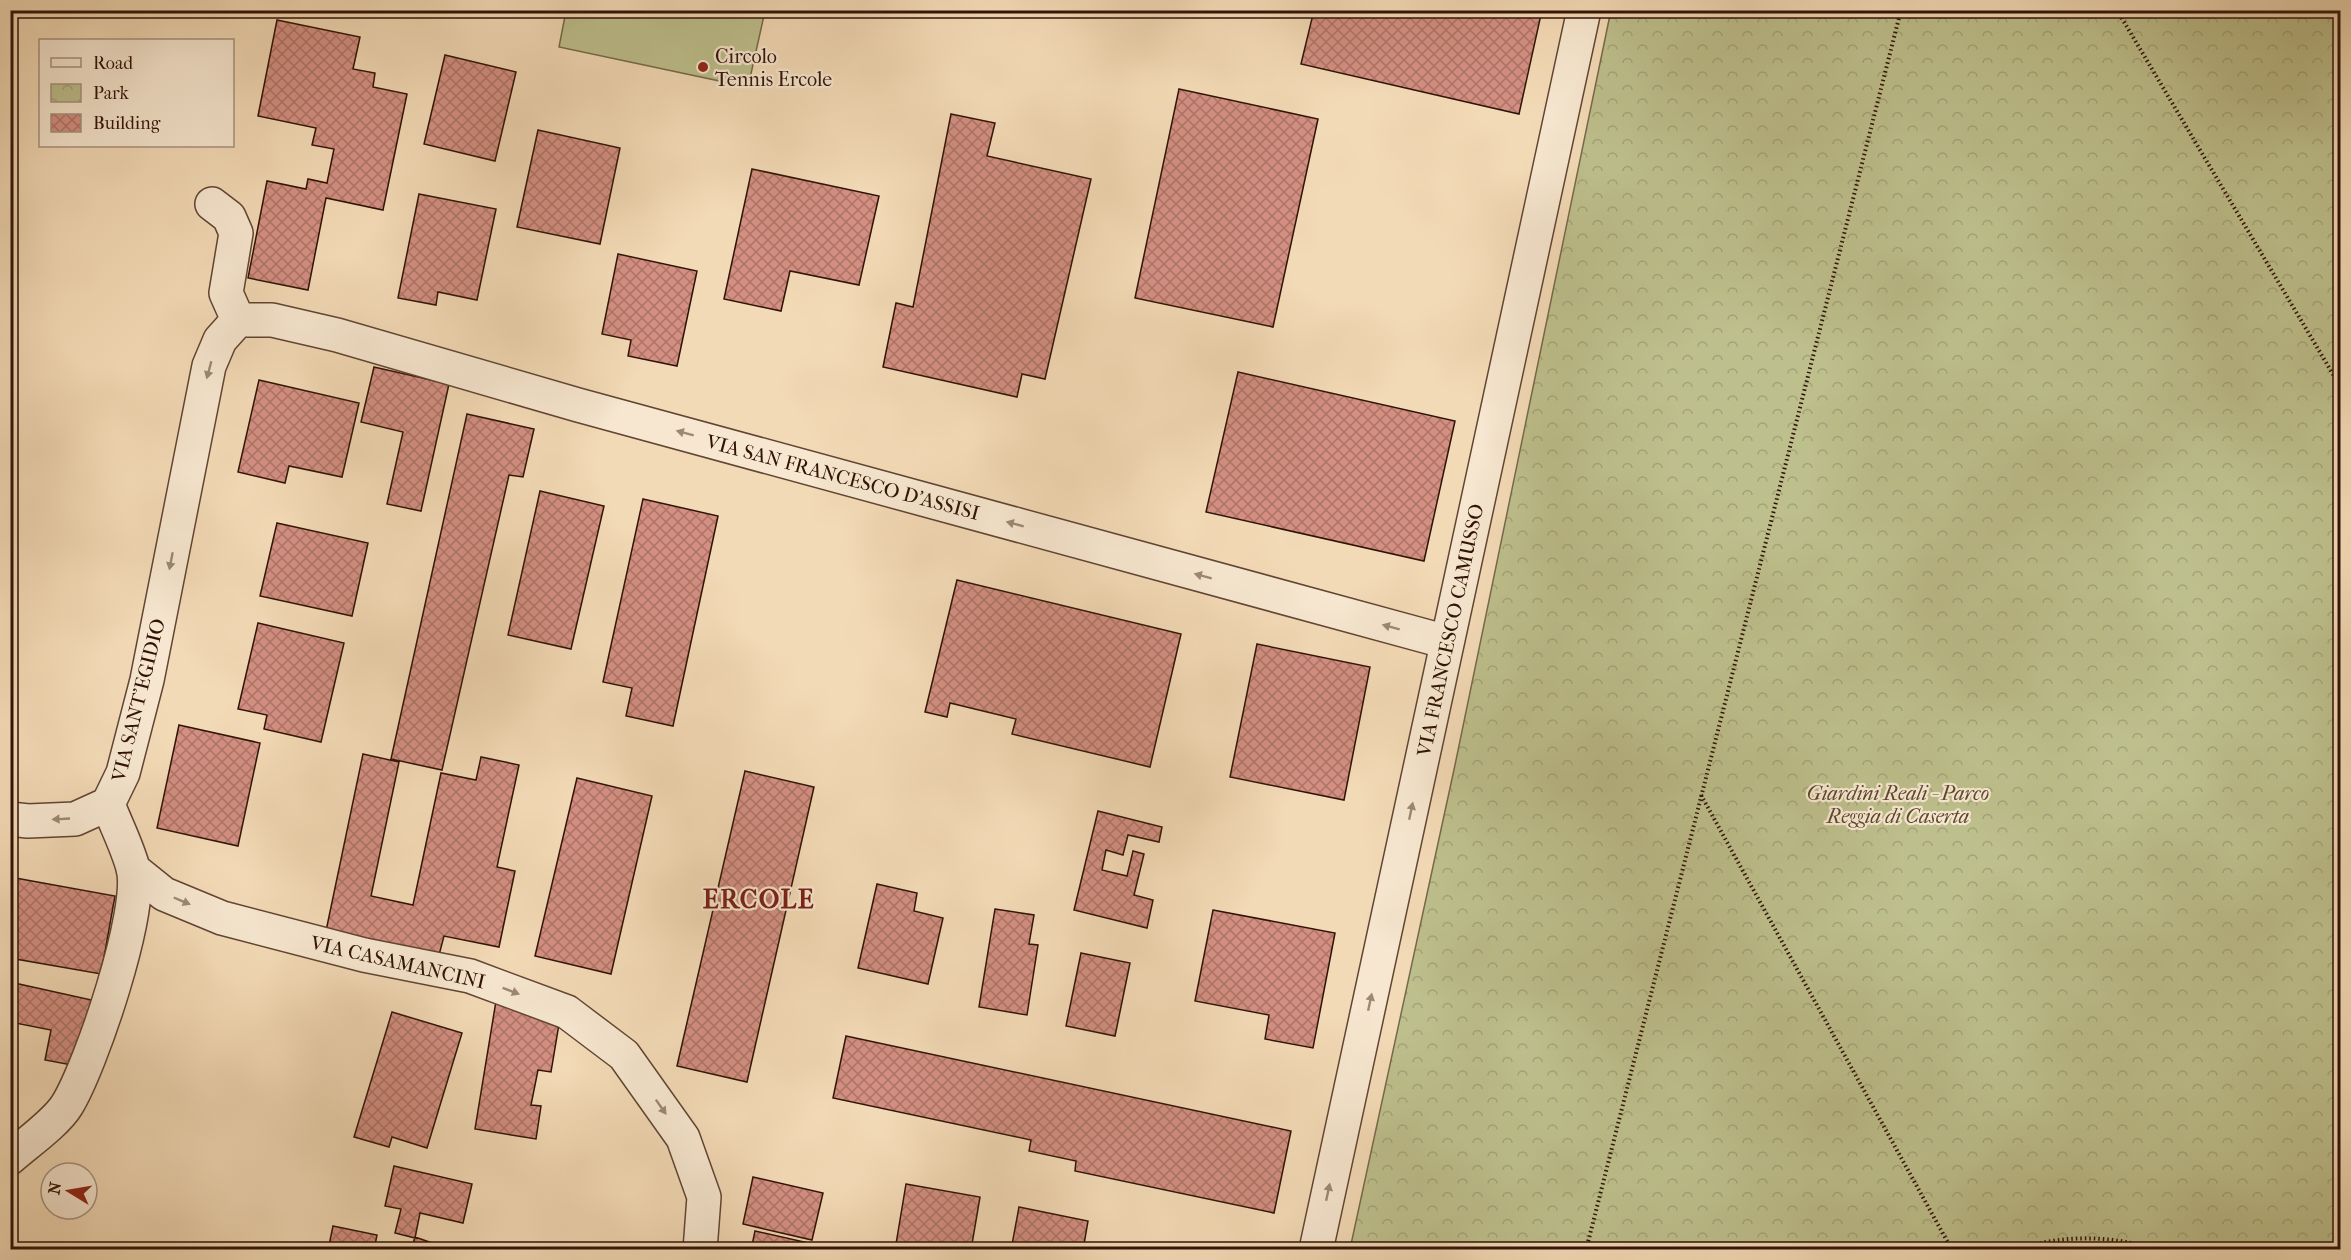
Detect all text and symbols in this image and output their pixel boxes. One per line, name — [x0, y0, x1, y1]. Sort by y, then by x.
legend — [39, 39, 234, 147]
place label: Circolo Tennis Ercole — [715, 45, 832, 91]
text: Road — [93, 53, 133, 74]
marker: Circolo Tennis Ercole — [696, 60, 710, 74]
text: Park — [93, 83, 130, 104]
text: Building — [93, 113, 161, 134]
one-way arrow — [204, 361, 214, 379]
one-way arrow — [676, 428, 694, 438]
street label: VIA SAN FRANCESCO D'ASSISI — [703, 430, 982, 525]
street label: VIA FRANCESCO CAMUSSO — [1412, 502, 1489, 759]
one-way arrow — [1005, 519, 1023, 528]
one-way arrow — [166, 552, 175, 571]
one-way arrow — [1194, 570, 1212, 580]
street label: VIA SANT'EGIDIO — [107, 616, 170, 785]
one-way arrow — [1382, 622, 1400, 631]
park label: Giardini Reali - Parco Reggia di Caserta — [1807, 782, 1989, 828]
one-way arrow — [1407, 801, 1416, 820]
one-way arrow — [51, 815, 70, 824]
district label: ERCOLE — [703, 884, 815, 915]
one-way arrow — [173, 897, 190, 906]
street label: VIA CASAMANCINI — [307, 931, 488, 994]
one-way arrow — [502, 987, 520, 997]
one-way arrow — [1365, 992, 1375, 1011]
one-way arrow — [655, 1099, 666, 1115]
north arrow — [39, 1161, 99, 1221]
text: N — [44, 1180, 65, 1196]
one-way arrow — [1324, 1183, 1334, 1202]

